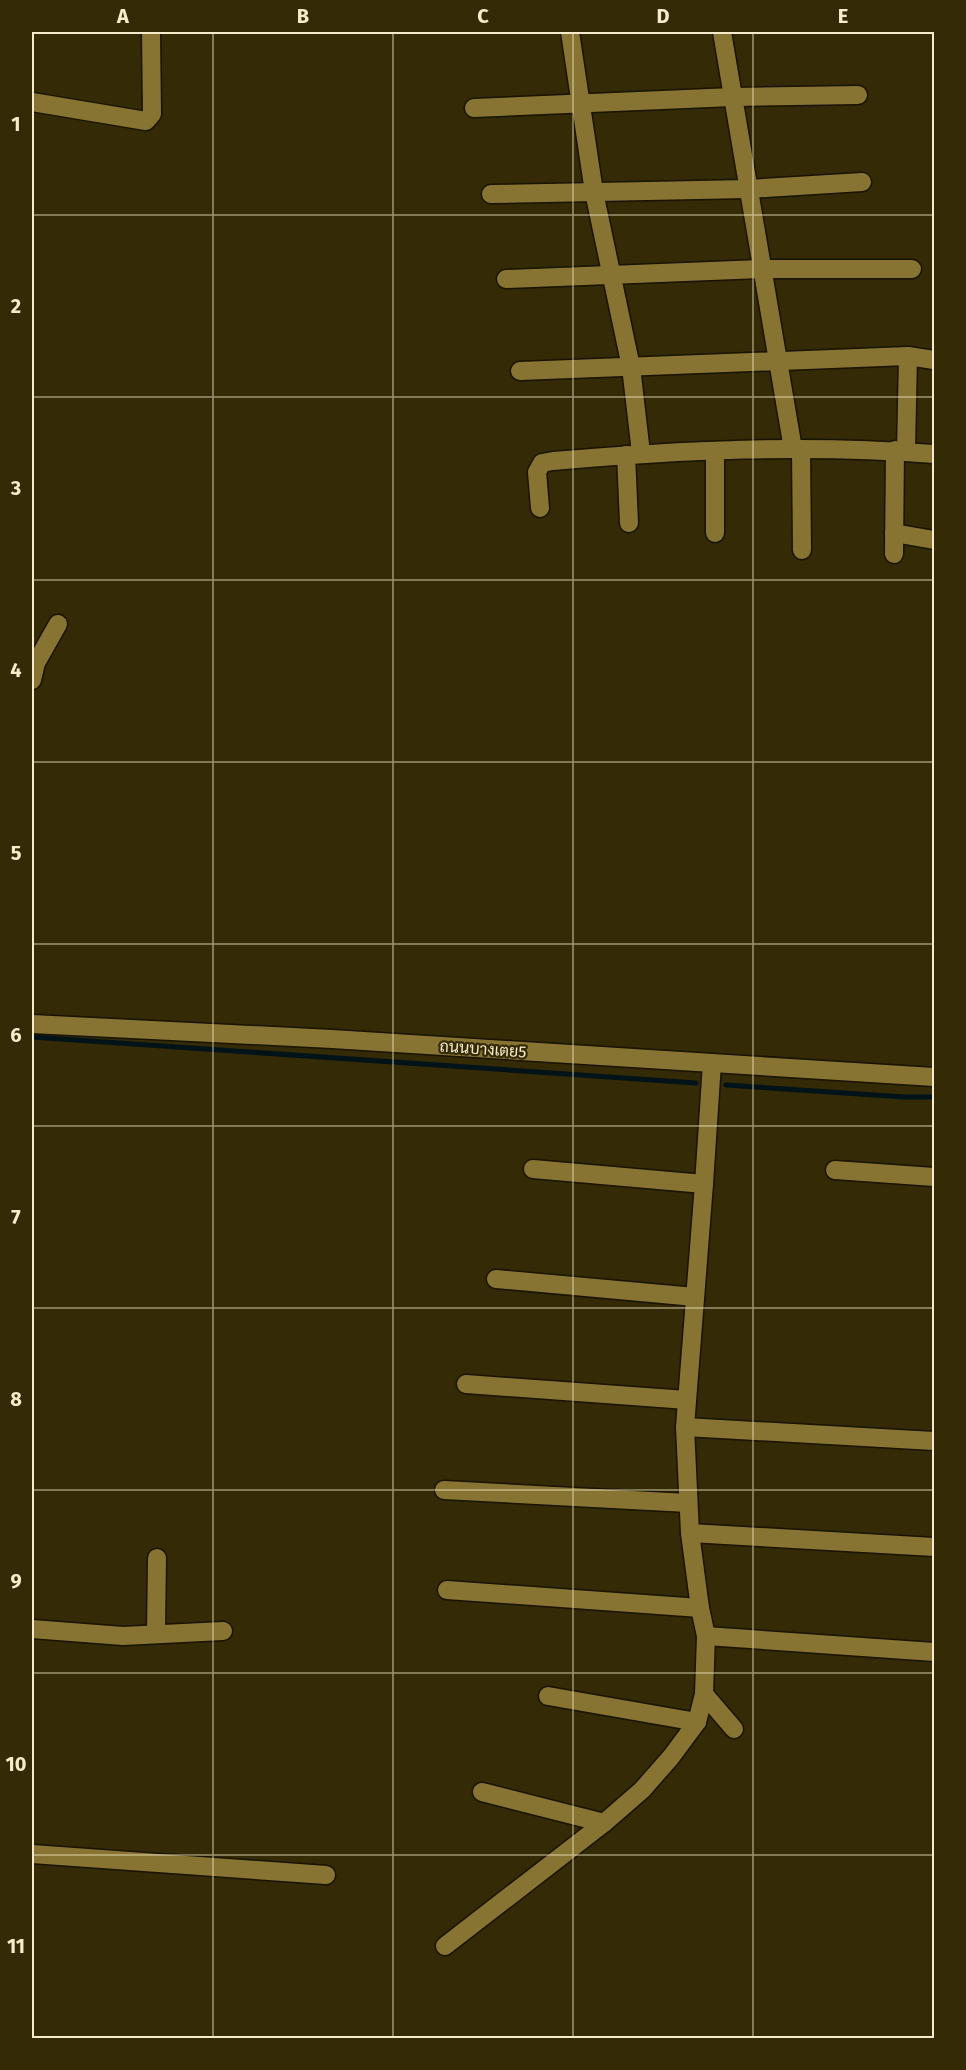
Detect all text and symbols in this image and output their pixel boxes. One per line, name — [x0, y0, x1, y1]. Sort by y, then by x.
text: A — [116, 4, 130, 28]
text: B — [297, 4, 309, 28]
text: C — [477, 4, 489, 28]
text: D — [656, 4, 670, 28]
text: E — [838, 4, 848, 28]
text: 1 — [11, 112, 21, 136]
text: 2 — [11, 294, 21, 318]
text: 3 — [10, 476, 21, 500]
text: 4 — [10, 658, 22, 682]
text: 5 — [11, 841, 22, 865]
text: 6 — [10, 1023, 22, 1047]
street label: ถนนบางเตย5 — [439, 1036, 527, 1062]
text: 7 — [11, 1205, 21, 1229]
text: 8 — [10, 1387, 22, 1411]
text: 9 — [10, 1569, 22, 1593]
text: 10 — [6, 1752, 26, 1776]
text: 11 — [7, 1934, 25, 1958]

